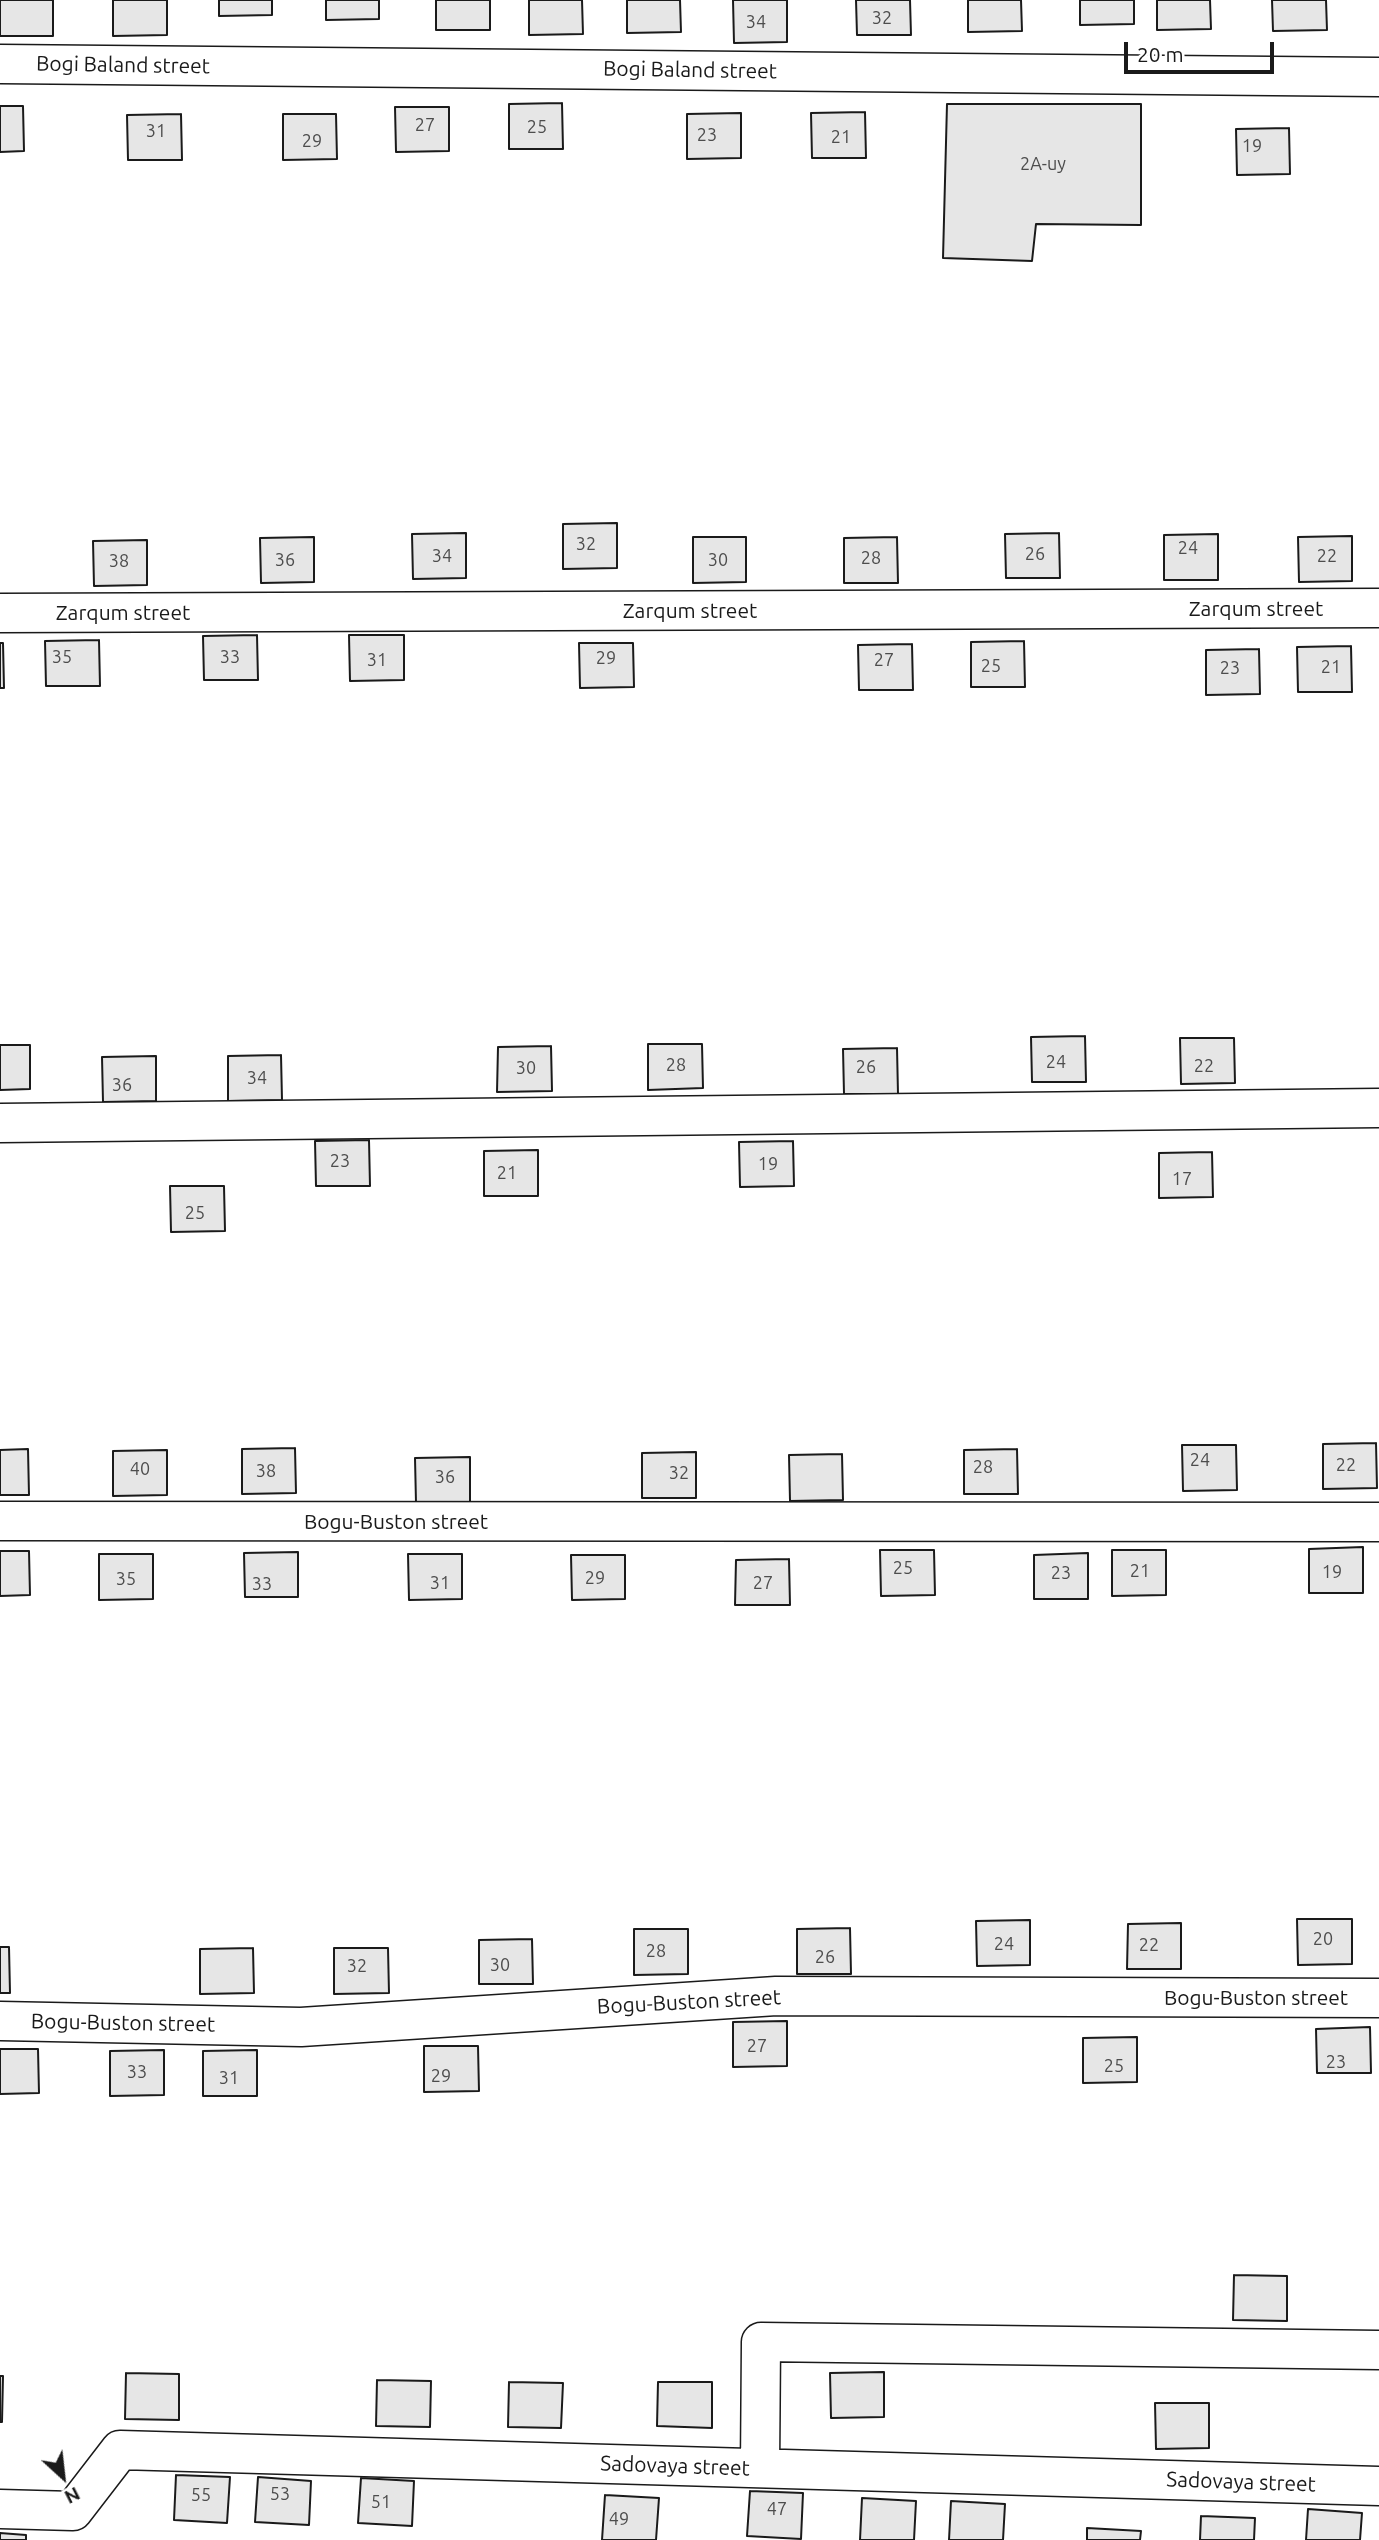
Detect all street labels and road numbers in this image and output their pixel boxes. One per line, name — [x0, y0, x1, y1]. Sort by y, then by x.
street label: Bogi Baland street — [36, 51, 210, 79]
street label: Bogi Baland street — [603, 56, 777, 84]
street label: Zarqum street — [1189, 596, 1323, 622]
street label: Zarqum street — [623, 598, 757, 624]
street label: Zarqum street — [56, 600, 190, 626]
street label: Bogu-Buston street — [304, 1509, 488, 1535]
street label: Bogu-Buston street — [596, 1985, 782, 2019]
street label: Bogu-Buston street — [1164, 1985, 1348, 2011]
street label: Bogu-Buston street — [31, 2009, 215, 2037]
street label: Sadovaya street — [600, 2451, 750, 2481]
street label: Sadovaya street — [1166, 2467, 1316, 2497]

